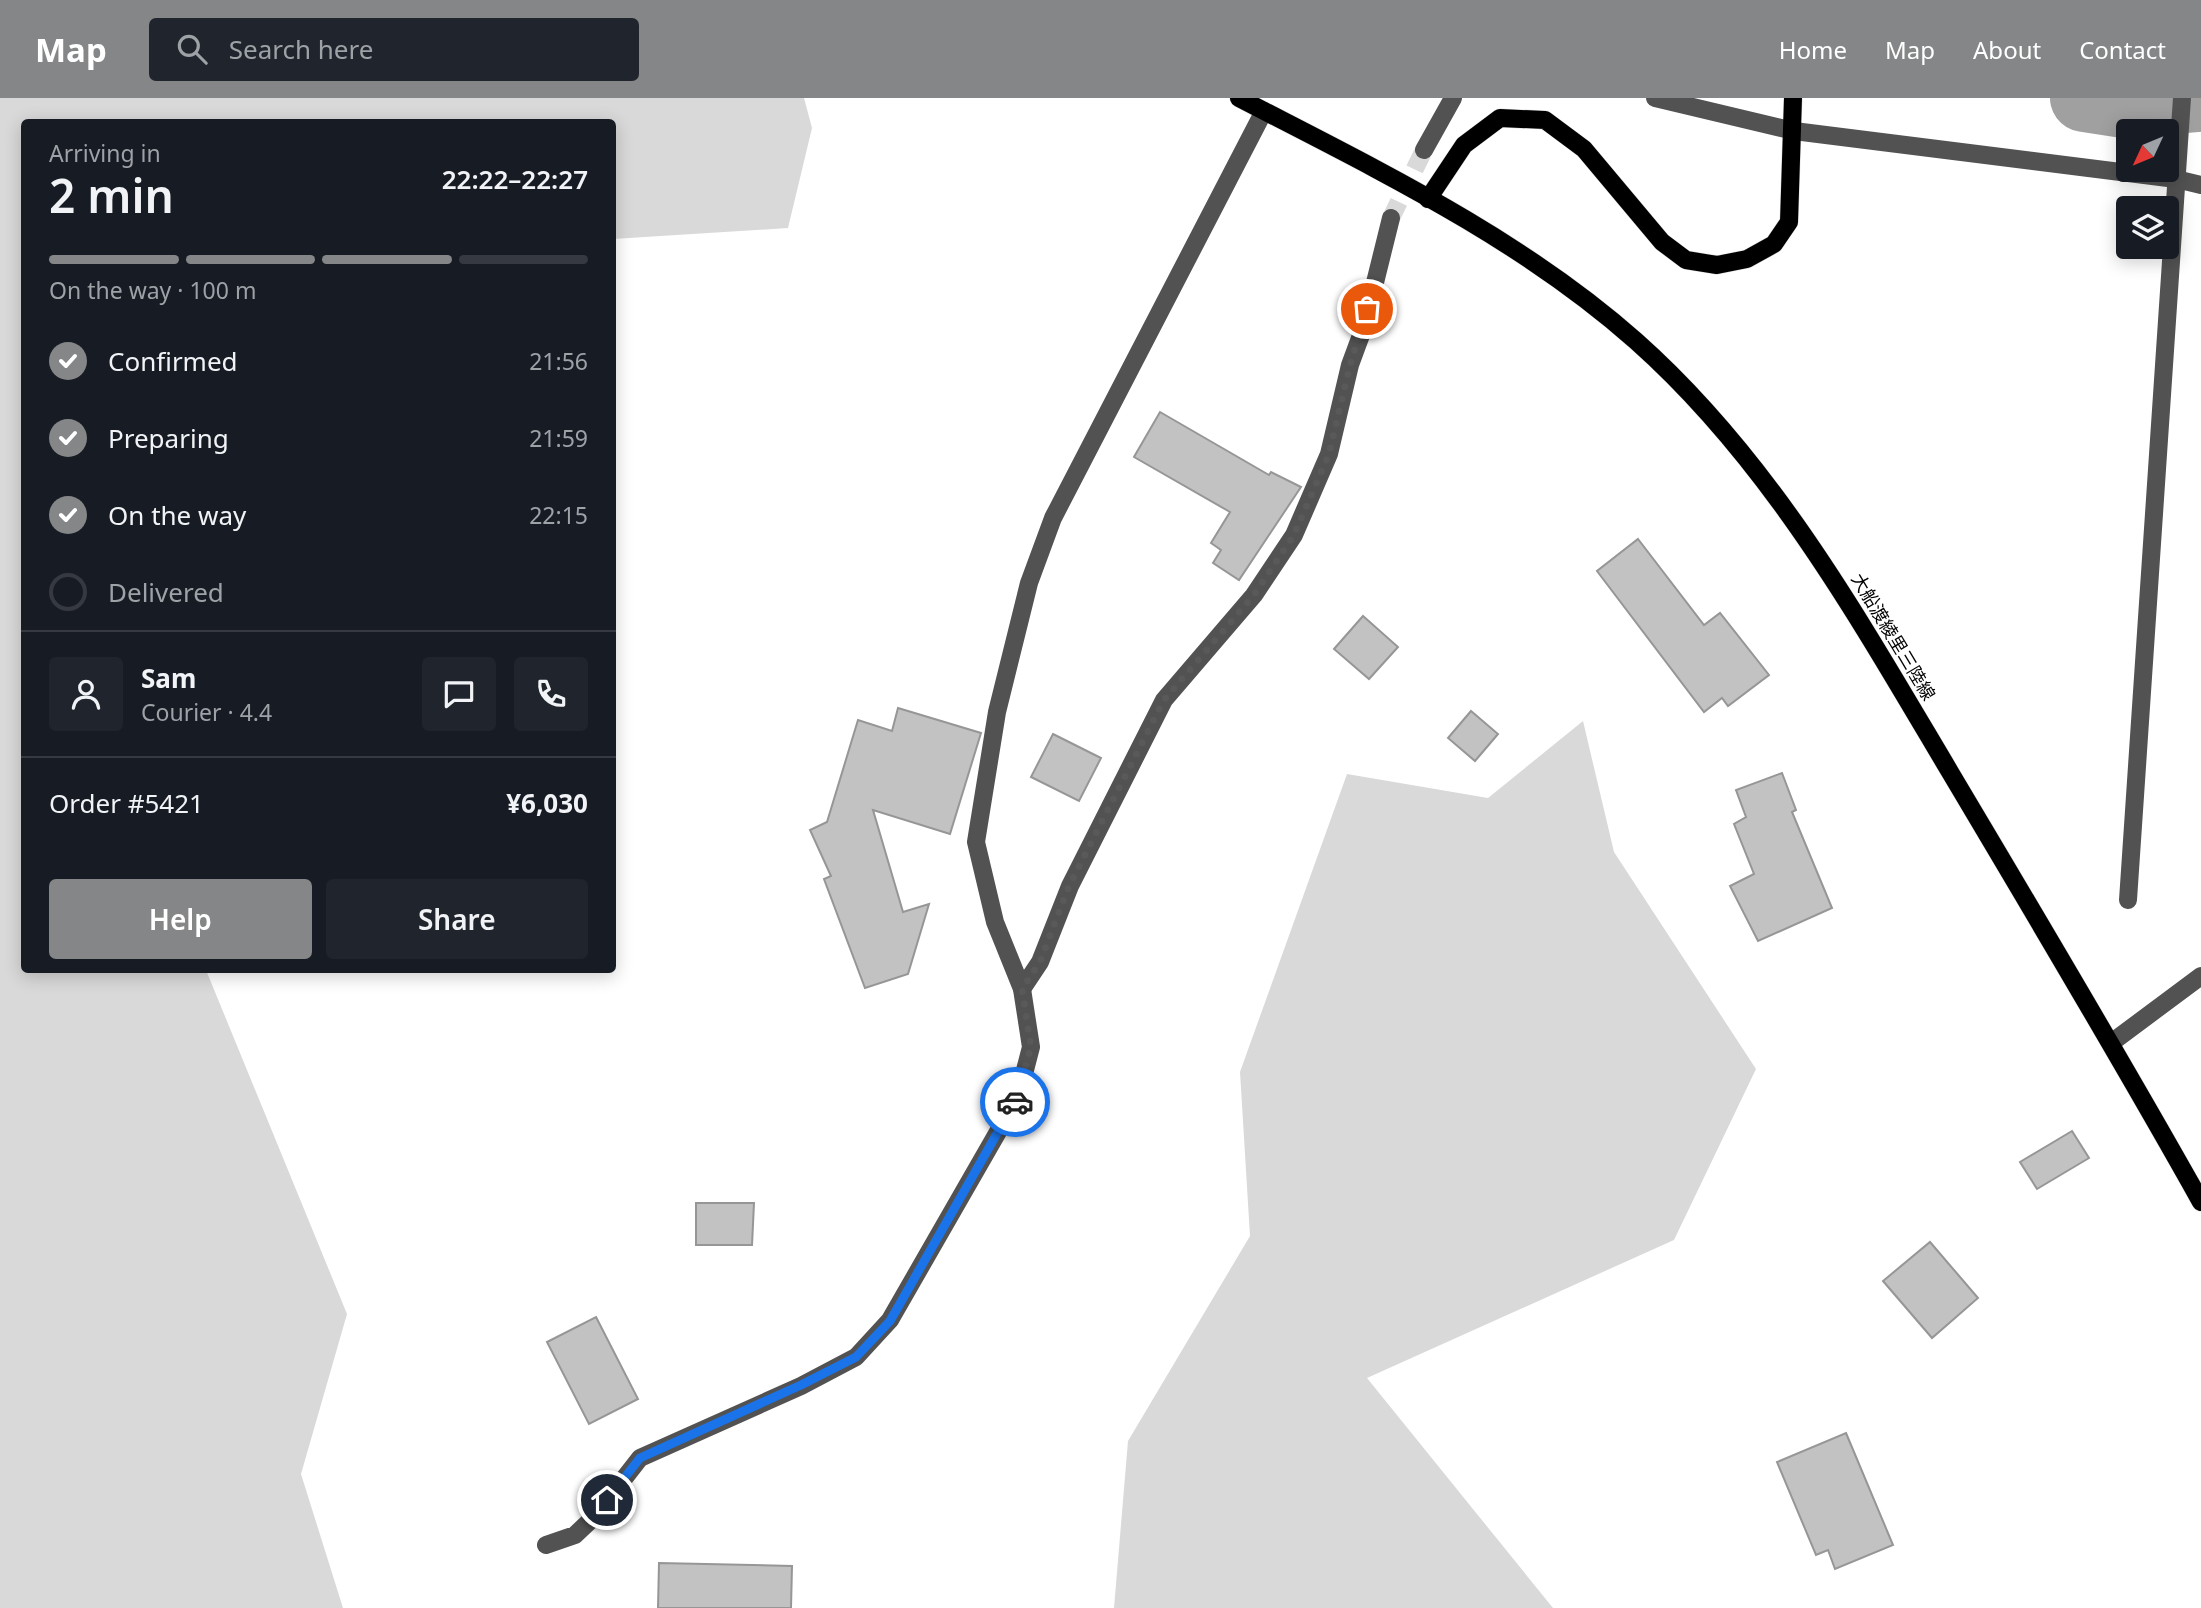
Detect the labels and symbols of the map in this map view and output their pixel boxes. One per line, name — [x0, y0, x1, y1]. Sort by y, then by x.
north arrow — [2116, 119, 2179, 182]
pin — [1337, 279, 1397, 339]
street label: 大船渡綾里三陸線 — [1846, 569, 1941, 704]
courier — [980, 1067, 1050, 1137]
pin — [577, 1470, 637, 1530]

